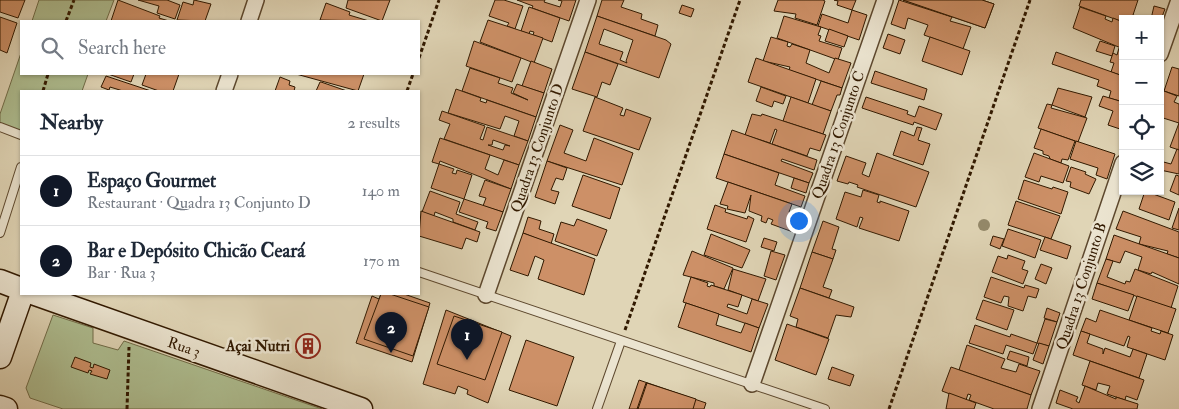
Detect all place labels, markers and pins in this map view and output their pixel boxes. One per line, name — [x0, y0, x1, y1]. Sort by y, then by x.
pin: 2 — [375, 312, 407, 353]
pin: 1 — [451, 319, 483, 360]
building icon: Açai Nutri — [295, 333, 321, 359]
place label: Açai Nutri — [225, 337, 290, 356]

